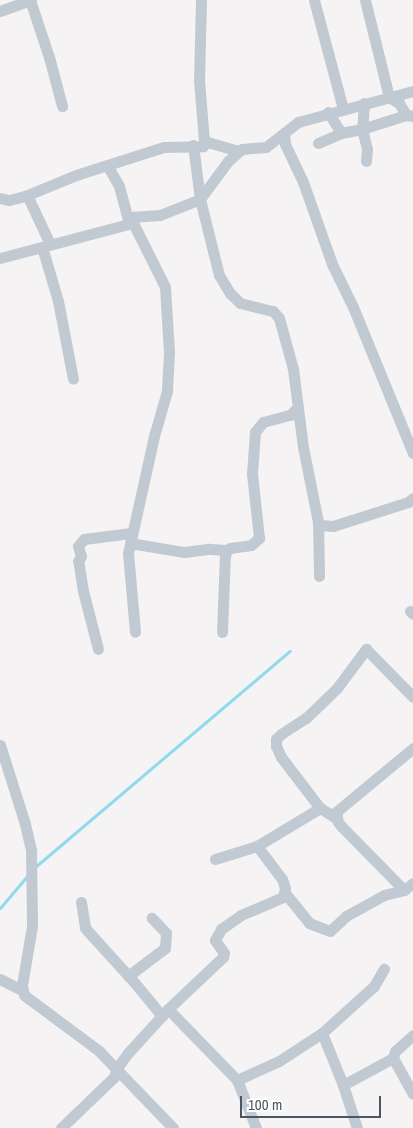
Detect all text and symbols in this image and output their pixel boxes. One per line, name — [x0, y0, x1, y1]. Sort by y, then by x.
scale bar — [243, 1086, 384, 1118]
text: 100 m — [248, 1094, 282, 1115]

